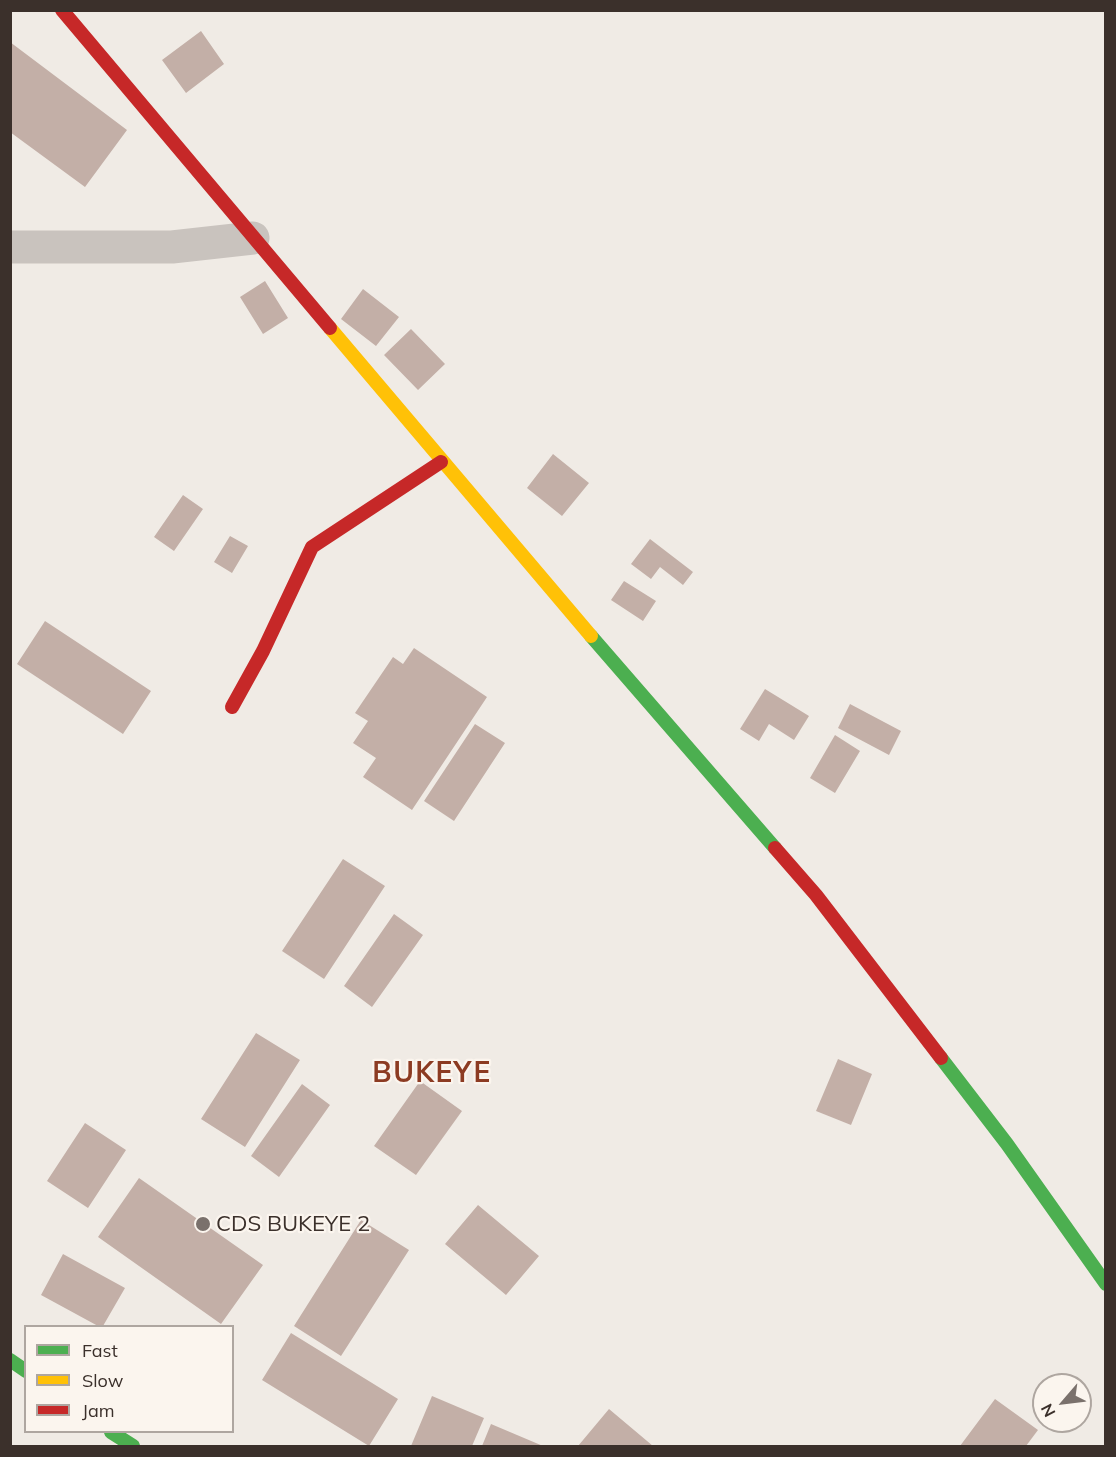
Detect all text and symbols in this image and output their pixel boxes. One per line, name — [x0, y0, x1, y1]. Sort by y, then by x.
district label: BUKEYE — [372, 1057, 492, 1091]
place label: CDS BUKEYE 2 — [216, 1211, 370, 1237]
marker: CDS BUKEYE 2 — [194, 1215, 212, 1233]
legend — [24, 1325, 234, 1433]
text: Fast — [82, 1339, 118, 1362]
text: Slow — [82, 1369, 123, 1392]
north arrow — [1032, 1373, 1092, 1433]
text: Jam — [82, 1399, 115, 1422]
text: N — [1036, 1400, 1060, 1421]

